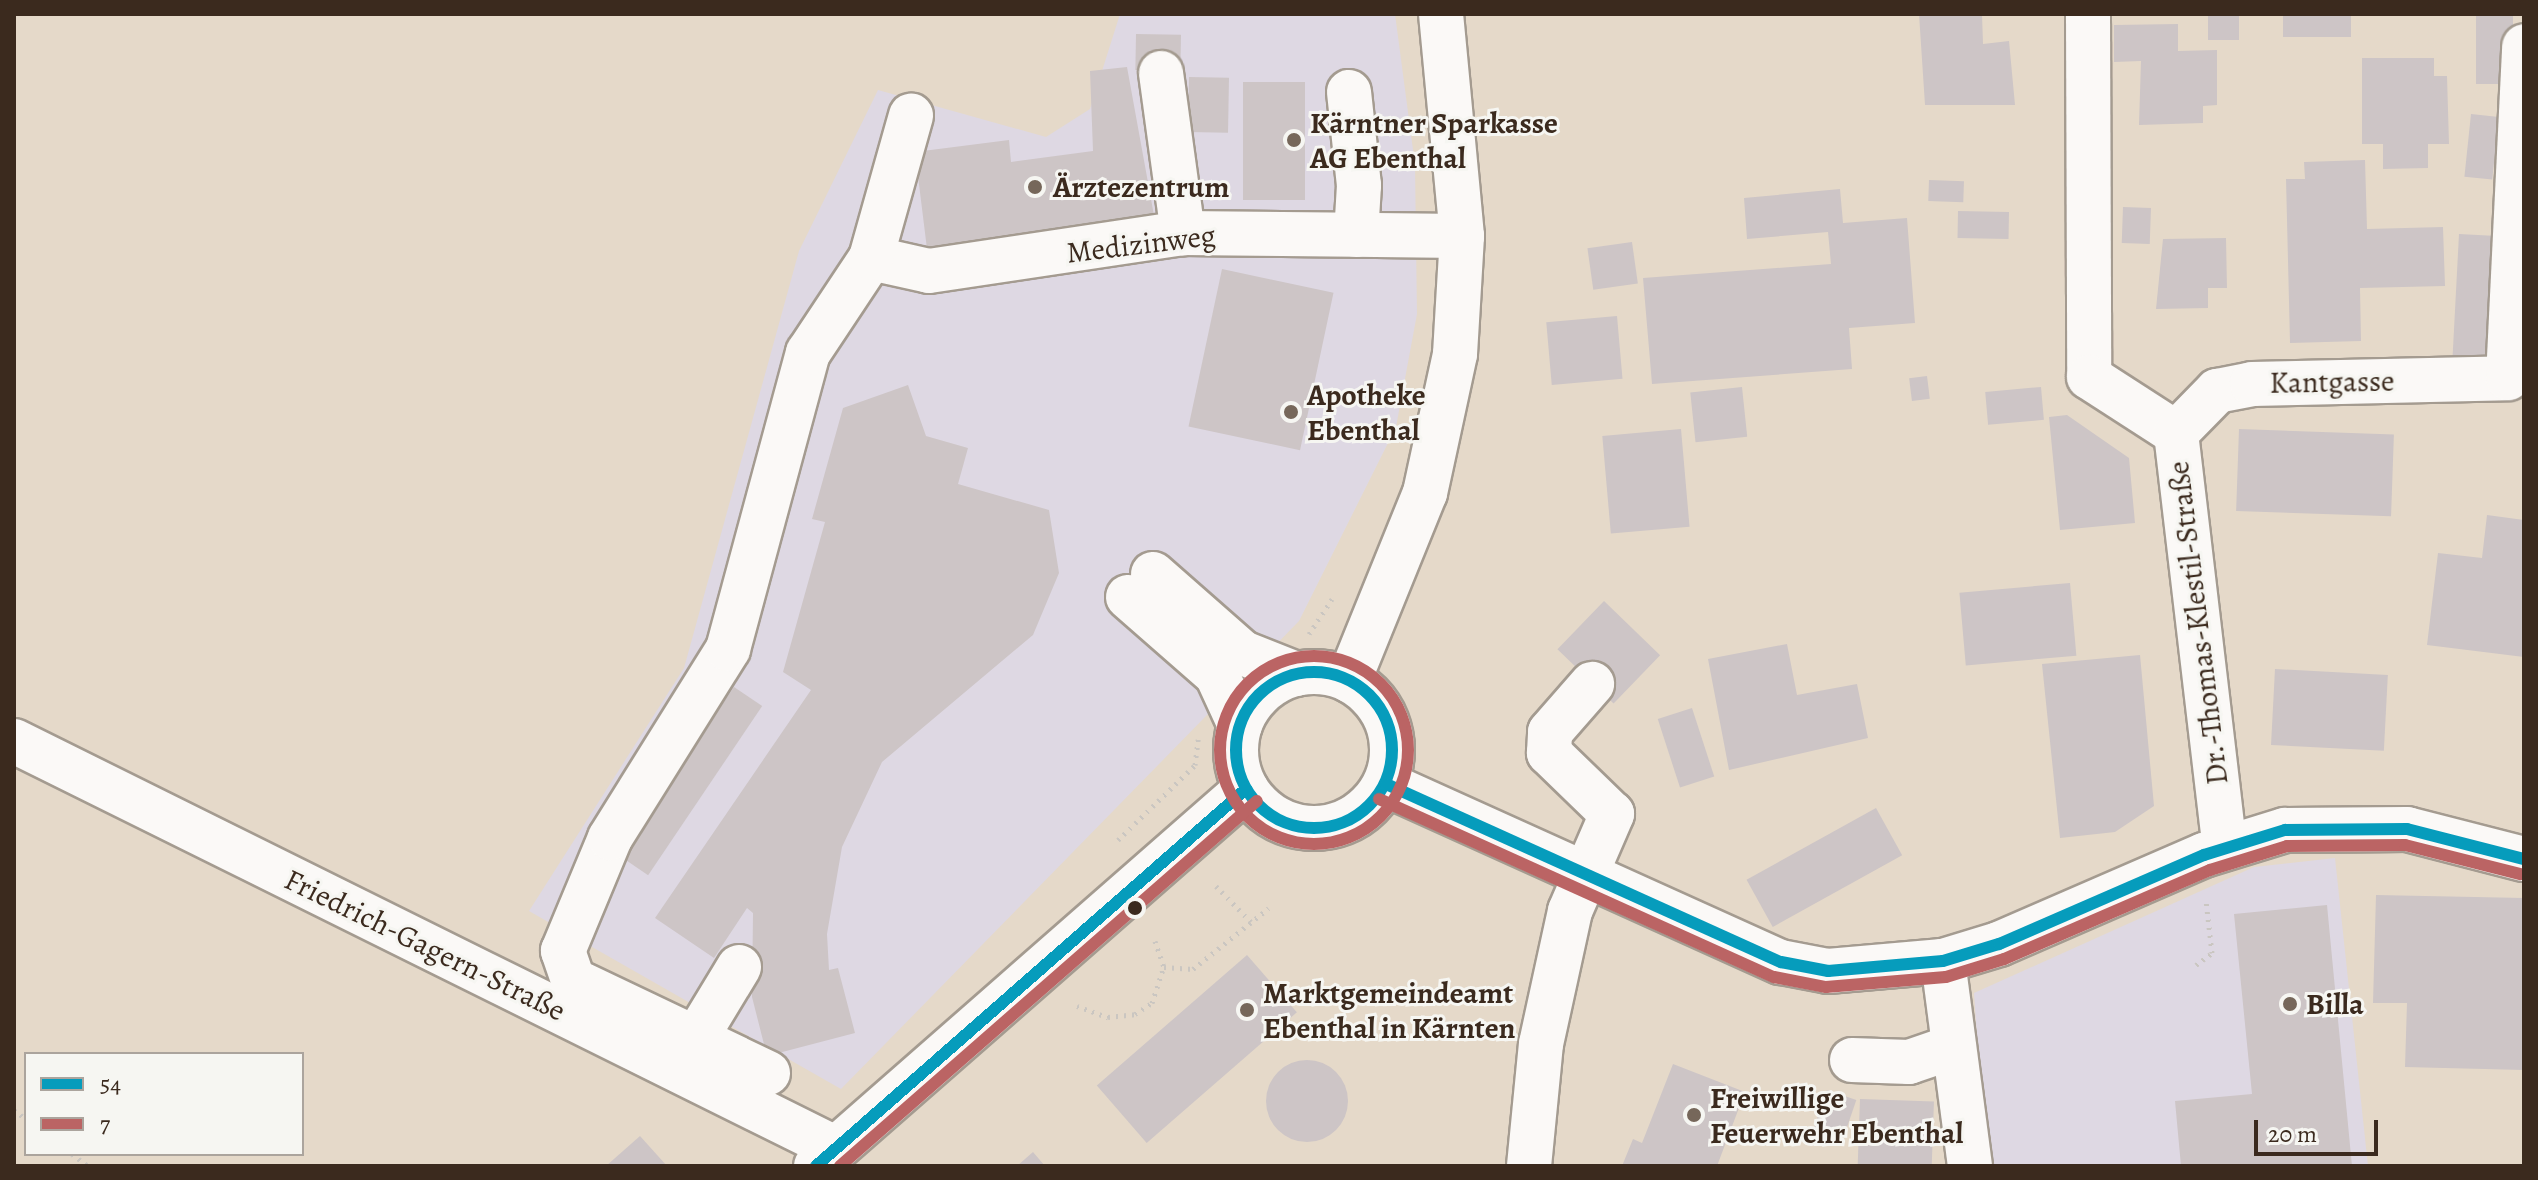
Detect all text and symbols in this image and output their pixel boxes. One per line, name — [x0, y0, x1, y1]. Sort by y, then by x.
place label: Kärntner Sparkasse AG Ebenthal — [1310, 105, 1558, 176]
marker: Kärntner Sparkasse AG Ebenthal — [1285, 131, 1303, 149]
place label: Ärztezentrum — [1053, 169, 1229, 205]
marker: Ärztezentrum — [1024, 176, 1046, 198]
street label: Medizinweg — [1064, 217, 1218, 271]
street label: Kantgasse — [2269, 363, 2395, 401]
place label: Apotheke Ebenthal — [1307, 377, 1426, 448]
marker: Apotheke Ebenthal — [1282, 403, 1300, 421]
street label: Dr.-Thomas-Klestil-Straße — [2160, 459, 2236, 787]
street label: Friedrich-Gagern-Straße — [279, 861, 571, 1029]
unlabelled marker — [1127, 900, 1143, 916]
place label: Marktgemeindeamt Ebenthal in Kärnten — [1263, 975, 1515, 1046]
place label: Billa — [2306, 986, 2364, 1022]
marker: Billa — [2281, 995, 2299, 1013]
marker: Marktgemeindeamt Ebenthal in Kärnten — [1238, 1001, 1256, 1019]
legend — [24, 1052, 304, 1156]
text: 54 — [100, 1068, 121, 1100]
place label: Freiwillige Feuerwehr Ebenthal — [1710, 1080, 1963, 1150]
scale bar — [2258, 1104, 2382, 1154]
marker: Freiwillige Feuerwehr Ebenthal — [1685, 1106, 1703, 1124]
text: 7 — [100, 1108, 110, 1140]
text: 20 m — [2268, 1118, 2317, 1150]

